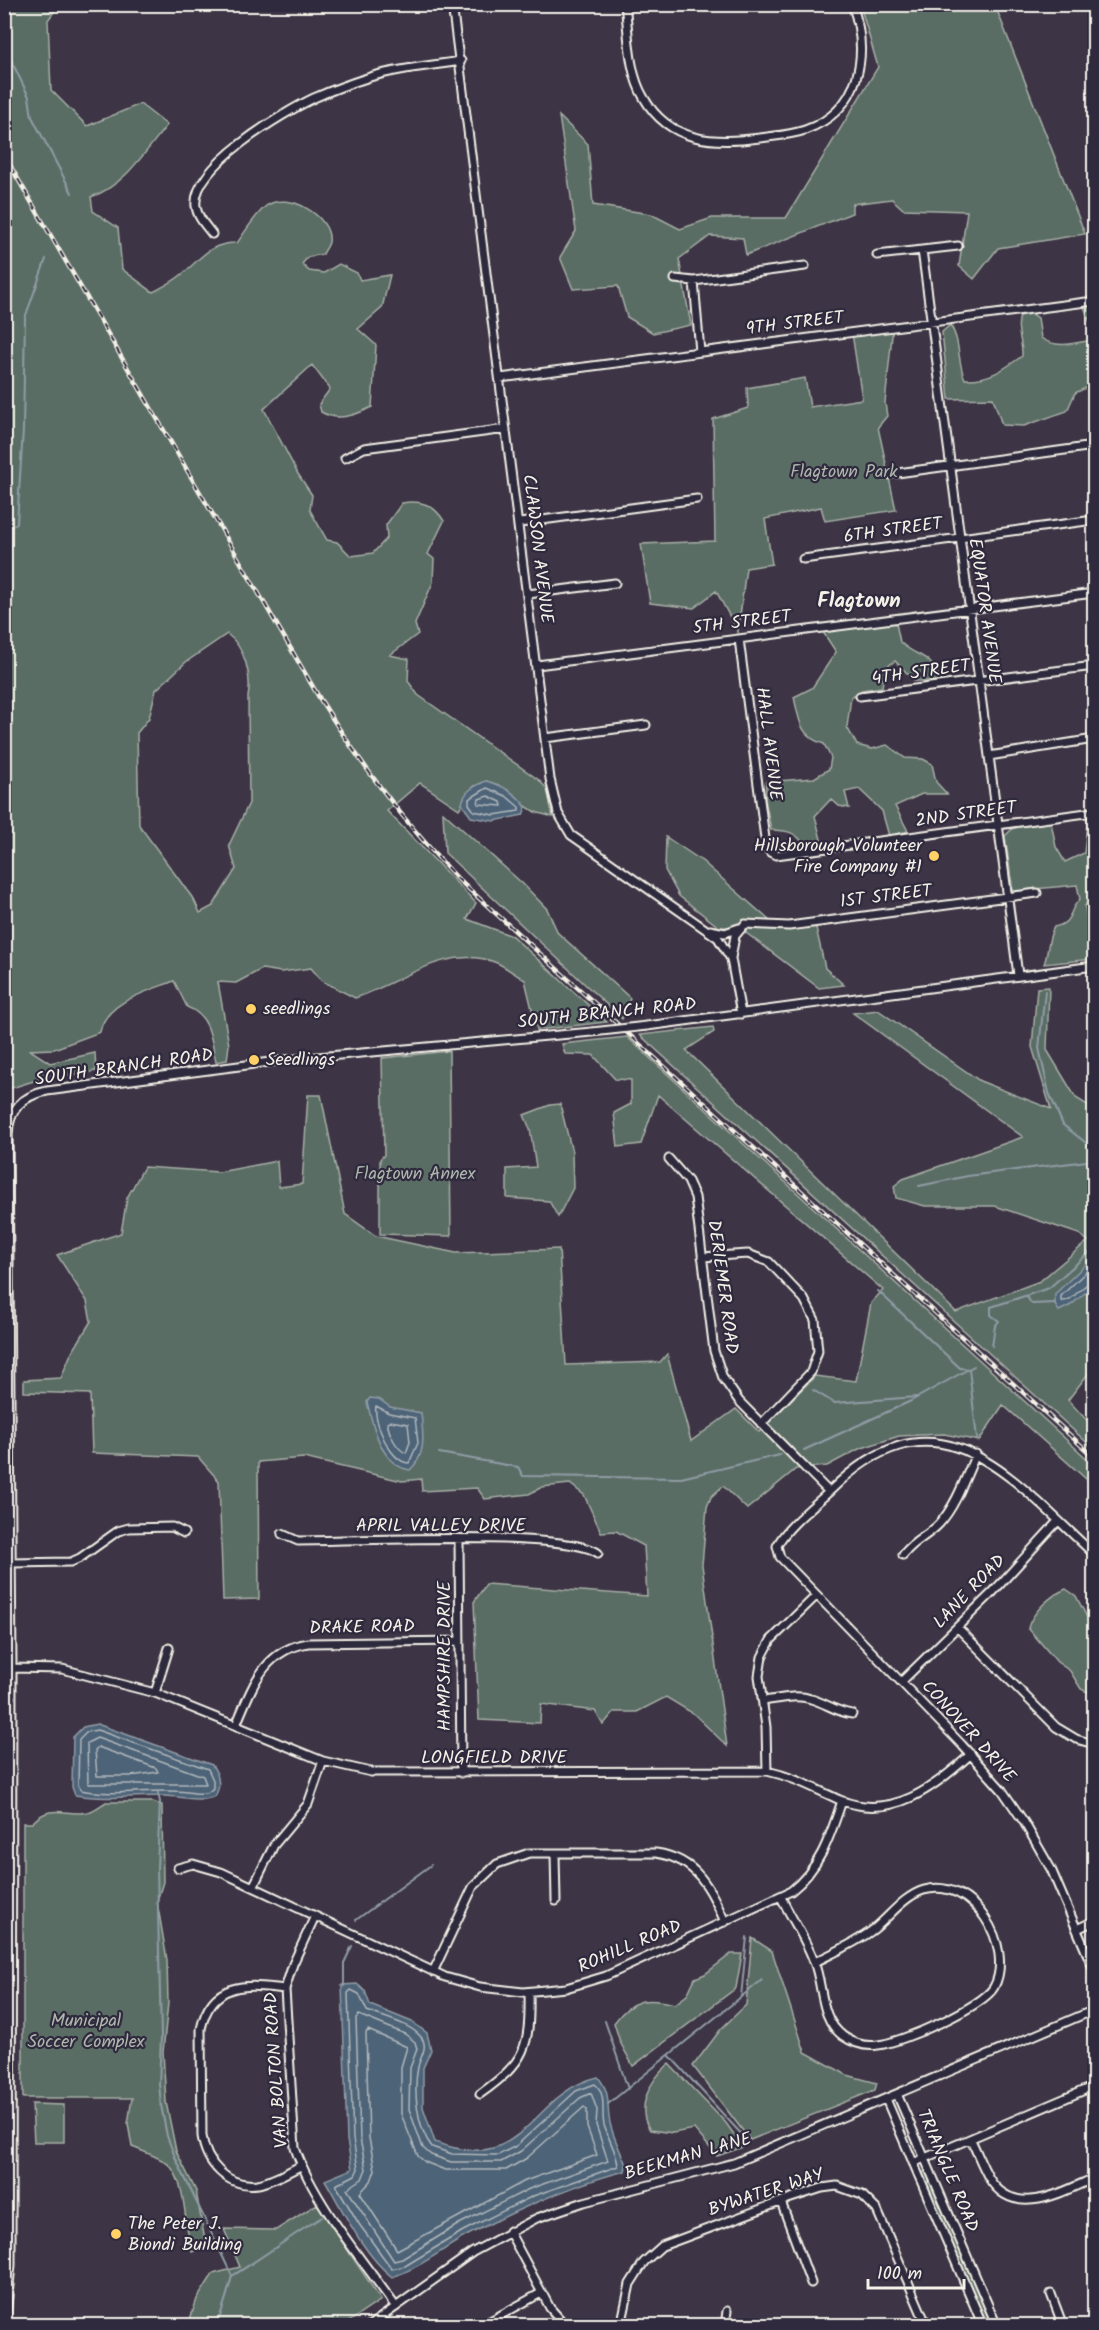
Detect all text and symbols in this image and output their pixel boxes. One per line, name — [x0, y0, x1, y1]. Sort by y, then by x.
street label: 9TH STREET — [745, 303, 847, 344]
park label: Flagtown Park — [790, 458, 898, 487]
street label: CLAWSON AVENUE — [513, 473, 561, 626]
street label: 6TH STREET — [842, 510, 946, 552]
street label: EQUATOR AVENUE — [959, 536, 1009, 686]
district label: Flagtown — [817, 585, 901, 618]
street label: 5TH STREET — [691, 602, 794, 643]
street label: 4TH STREET — [870, 652, 973, 694]
street label: HALL AVENUE — [747, 685, 789, 803]
street label: 2ND STREET — [914, 793, 1020, 836]
place label: Hillsborough Volunteer Fire Company #1 — [754, 832, 923, 882]
marker: Hillsborough Volunteer Fire Company #1 — [927, 849, 941, 863]
street label: 1ST STREET — [838, 877, 935, 917]
street label: SOUTH BRANCH ROAD — [516, 990, 698, 1038]
place label: seedlings — [263, 995, 331, 1024]
marker: seedlings — [244, 1002, 258, 1016]
street label: SOUTH BRANCH ROAD — [33, 1041, 215, 1095]
place label: Seedlings — [266, 1046, 336, 1075]
marker: Seedlings — [247, 1053, 261, 1067]
park label: Flagtown Annex — [355, 1160, 476, 1189]
street label: DERIEMER ROAD — [698, 1218, 746, 1356]
street label: APRIL VALLEY DRIVE — [356, 1512, 526, 1541]
street label: LANE ROAD — [927, 1548, 1014, 1636]
street label: HAMPSHIRE DRIVE — [431, 1580, 460, 1731]
street label: DRAKE ROAD — [309, 1613, 415, 1643]
street label: CONOVER DRIVE — [914, 1674, 1023, 1791]
street label: LONGFIELD DRIVE — [421, 1744, 567, 1773]
street label: ROHILL ROAD — [574, 1912, 687, 1982]
street label: VAN BOLTON ROAD — [257, 1991, 297, 2149]
park label: Municipal Soccer Complex — [27, 2007, 145, 2057]
street label: TRIANGLE ROAD — [908, 2105, 986, 2238]
street label: BEEKMAN LANE — [621, 2125, 756, 2189]
street label: BYWATER WAY — [704, 2160, 828, 2225]
place label: The Peter J. Biondi Building — [128, 2210, 242, 2260]
marker: The Peter J. Biondi Building — [109, 2227, 123, 2241]
scale bar — [868, 2252, 964, 2290]
text: 100 m — [877, 2260, 922, 2289]

